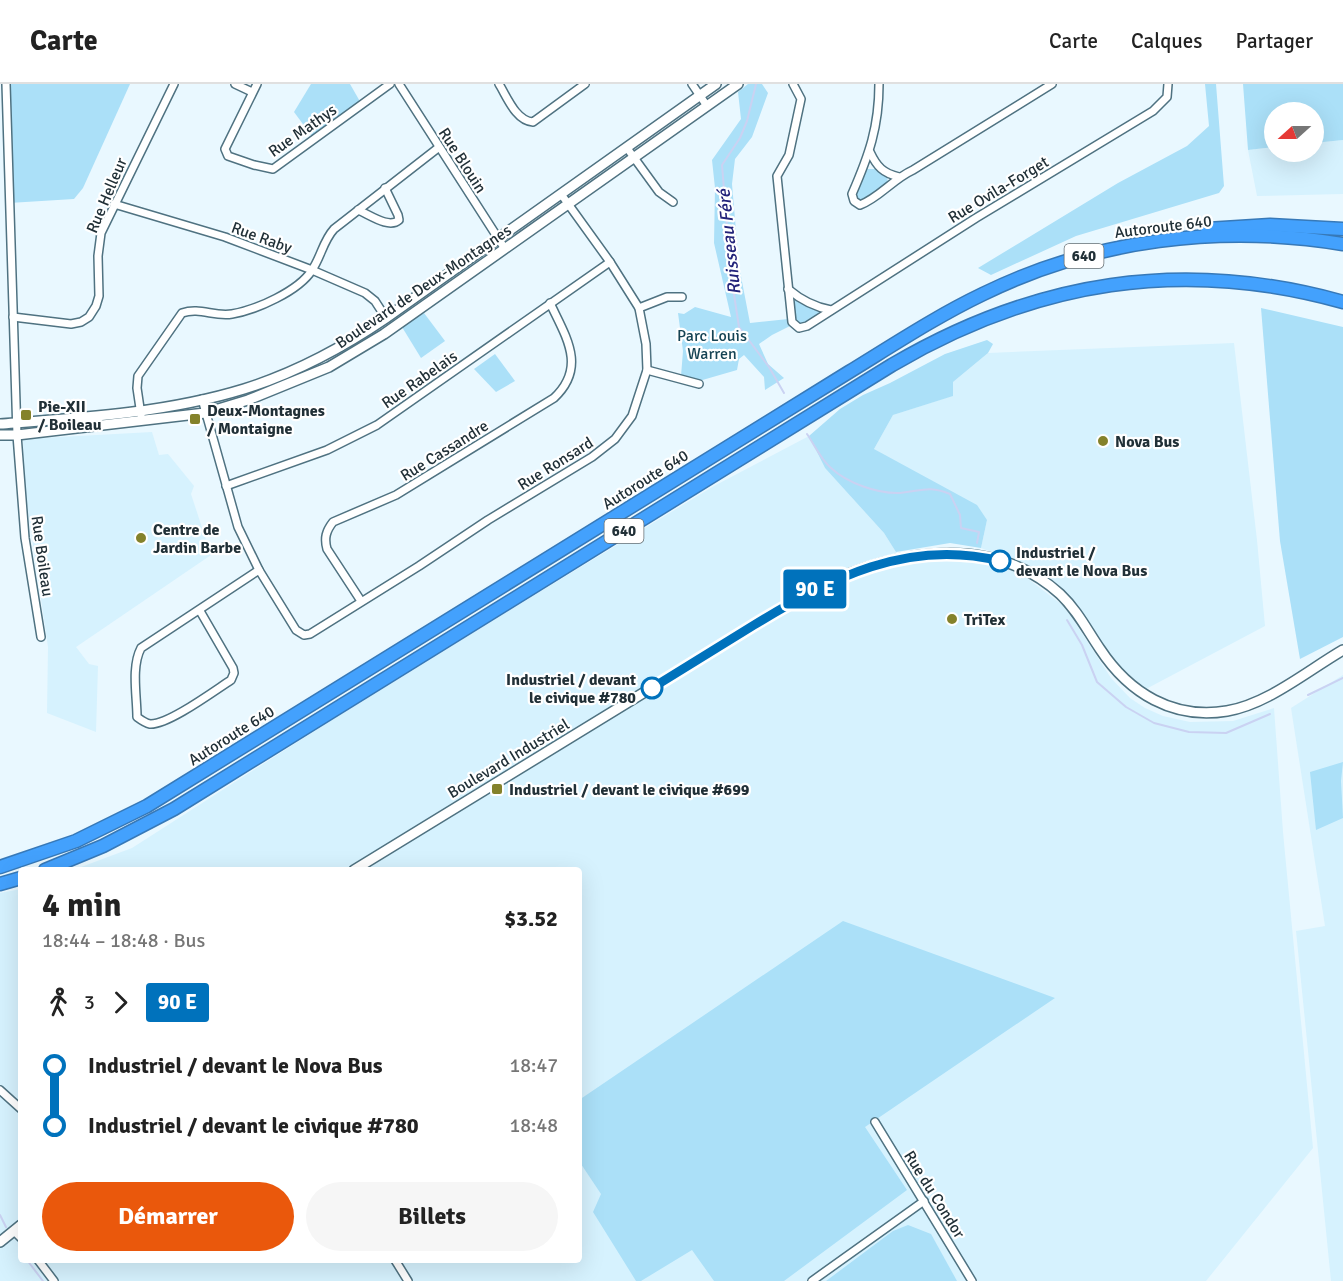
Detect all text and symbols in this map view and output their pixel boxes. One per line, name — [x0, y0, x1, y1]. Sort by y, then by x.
text: Carte — [30, 24, 98, 58]
text: Carte — [1049, 28, 1098, 54]
text: Calques — [1131, 28, 1202, 54]
text: Partager — [1235, 28, 1313, 54]
street label: Rue Mathys — [265, 100, 341, 162]
north arrow — [1264, 102, 1324, 162]
map controls — [1264, 102, 1324, 162]
street label: Rue Blouin — [434, 124, 491, 197]
street label: Rue Ovila-Forget — [945, 152, 1053, 228]
street label: Rue Helleur — [82, 155, 132, 236]
water label: Ruisseau Féré — [712, 186, 745, 296]
street label: Autoroute 640 — [1113, 211, 1213, 243]
street label: Rue Raby — [229, 218, 295, 258]
street label: Boulevard de Deux-Montagnes — [332, 220, 515, 353]
road number: 640 — [1064, 244, 1104, 268]
park label: Parc Louis Warren — [677, 326, 747, 364]
street label: Rue Rabelais — [378, 346, 461, 413]
place label: Pie-XII / Boileau — [38, 397, 102, 435]
place label: Deux-Montagnes / Montaigne — [207, 401, 325, 439]
marker: Pie-XII / Boileau — [19, 408, 33, 422]
marker: Deux-Montagnes / Montaigne — [188, 412, 202, 426]
street label: Rue Cassandre — [397, 416, 492, 486]
place label: Nova Bus — [1115, 432, 1179, 452]
street label: Rue Ronsard — [514, 433, 597, 495]
marker: Nova Bus — [1096, 434, 1110, 448]
street label: Autoroute 640 — [599, 445, 692, 514]
street label: Rue Boileau — [26, 515, 58, 598]
road number: 640 — [604, 519, 644, 543]
place label: Centre de Jardin Barbe — [153, 520, 241, 558]
marker: Centre de Jardin Barbe — [134, 531, 148, 545]
place label: Industriel / devant le Nova Bus — [1016, 543, 1147, 581]
marker: Industriel / devant le Nova Bus — [989, 550, 1011, 572]
line badge: 90 E — [773, 570, 857, 608]
text: 90 E — [795, 576, 835, 602]
place label: TriTex — [964, 610, 1006, 630]
marker: TriTex — [945, 612, 959, 626]
place label: Industriel / devant le civique #780 — [506, 670, 636, 708]
marker: Industriel / devant le civique #780 — [641, 677, 663, 699]
street label: Autoroute 640 — [185, 701, 278, 770]
street label: Boulevard Industriel — [444, 714, 573, 803]
place label: Industriel / devant le civique #699 — [509, 780, 750, 800]
marker: Industriel / devant le civique #699 — [490, 782, 504, 796]
text: 4 min — [42, 885, 122, 926]
text: $3.52 — [504, 905, 558, 932]
text: 18:44 – 18:48 · Bus — [42, 928, 205, 953]
icon: walk — [42, 986, 75, 1019]
icon: forward — [104, 986, 137, 1019]
text: 90 E — [158, 989, 197, 1015]
text: 3 — [84, 990, 95, 1015]
text: Industriel / devant le Nova Bus — [88, 1052, 382, 1079]
text: 18:47 — [509, 1053, 558, 1078]
text: Industriel / devant le civique #780 — [88, 1112, 419, 1139]
text: 18:48 — [509, 1113, 558, 1138]
street label: Rue du Condor — [899, 1147, 969, 1242]
button: Démarrer — [42, 1182, 294, 1251]
button: Billets — [306, 1182, 558, 1251]

